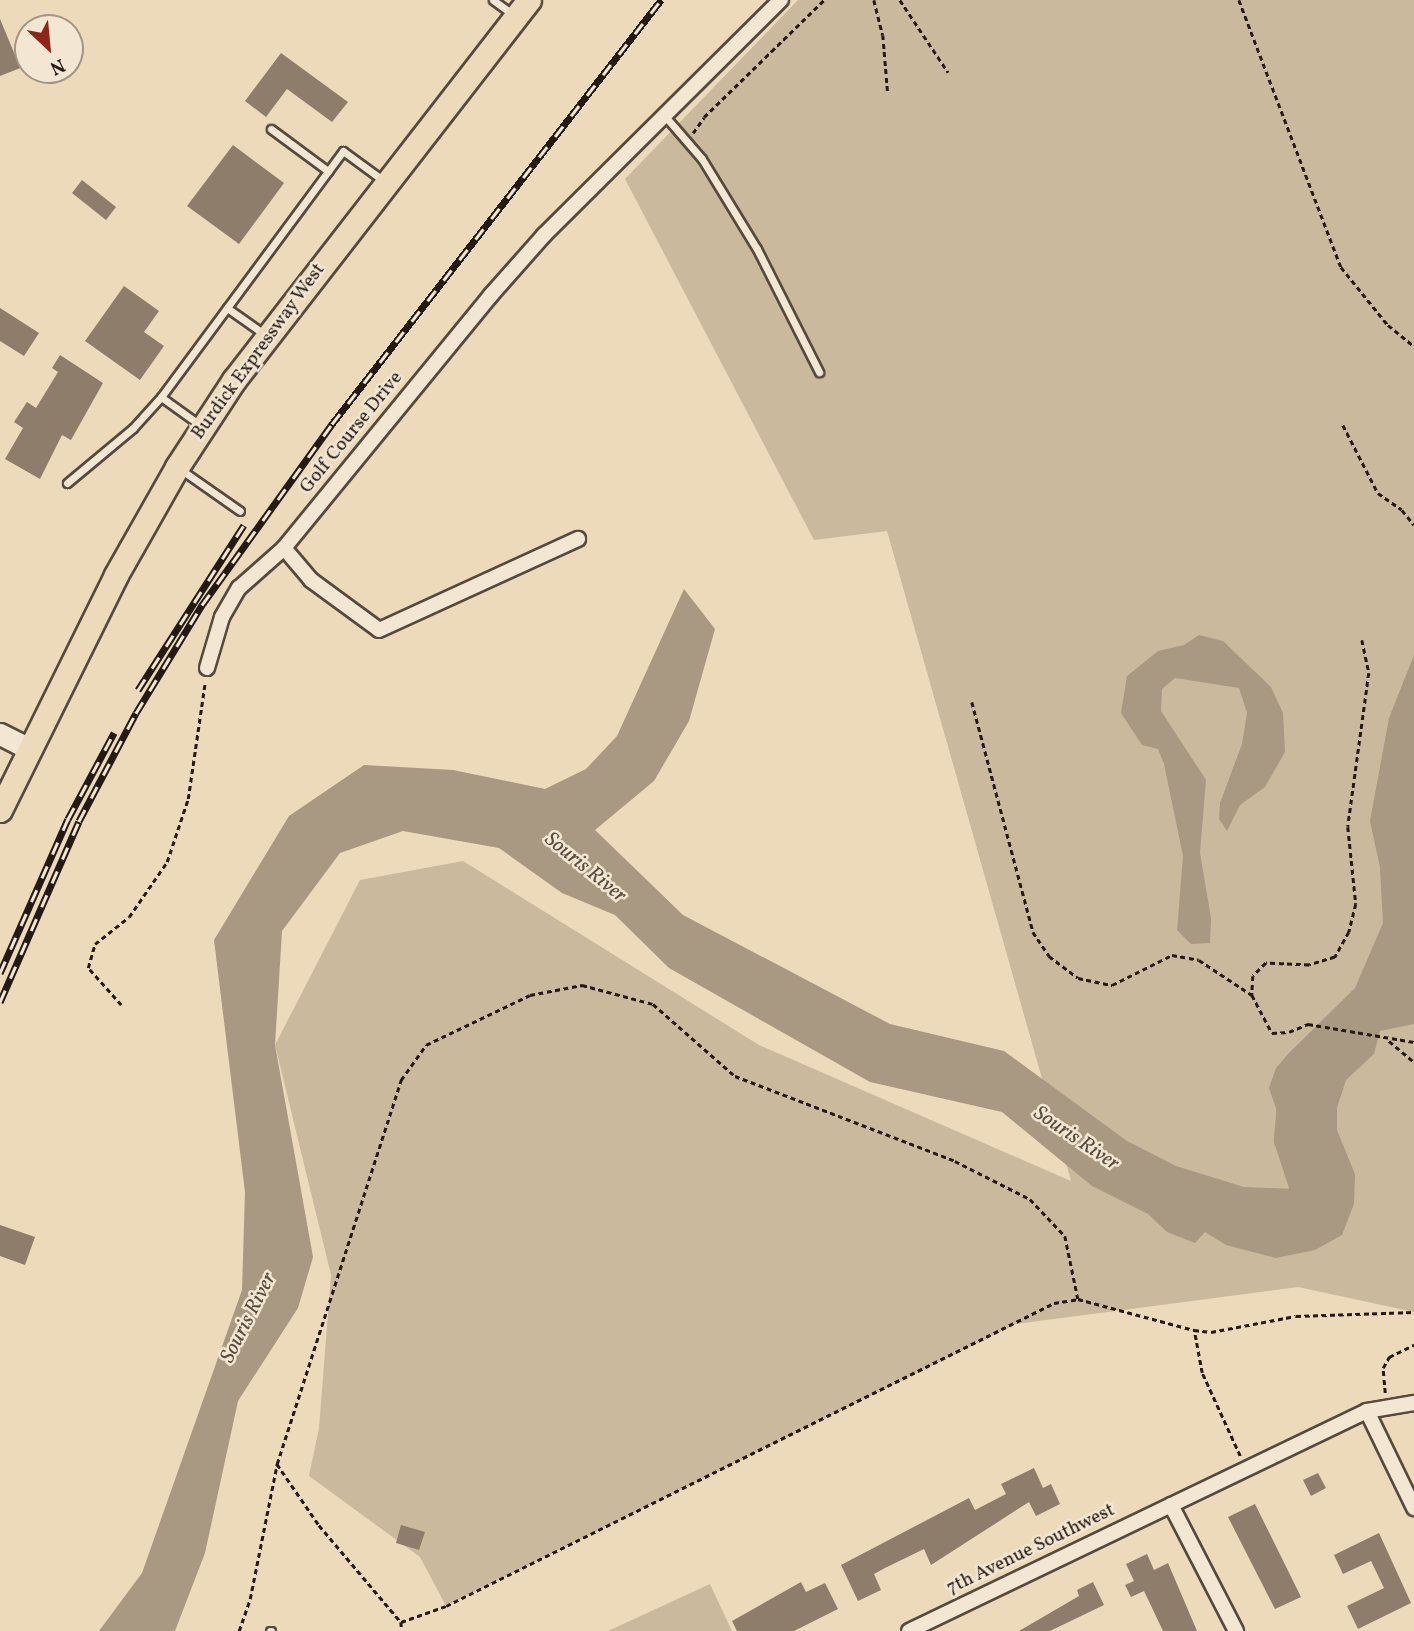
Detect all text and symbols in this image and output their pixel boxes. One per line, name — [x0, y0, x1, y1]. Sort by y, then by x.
north arrow — [14, 14, 84, 84]
text: N — [45, 51, 69, 81]
street label: Burdick Expressway West — [187, 259, 331, 445]
street label: Golf Course Drive — [296, 368, 408, 498]
water label: Souris River — [539, 827, 631, 909]
water label: Souris River — [1028, 1101, 1124, 1177]
water label: Souris River — [216, 1269, 282, 1367]
street label: 7th Avenue Southwest — [943, 1499, 1119, 1601]

